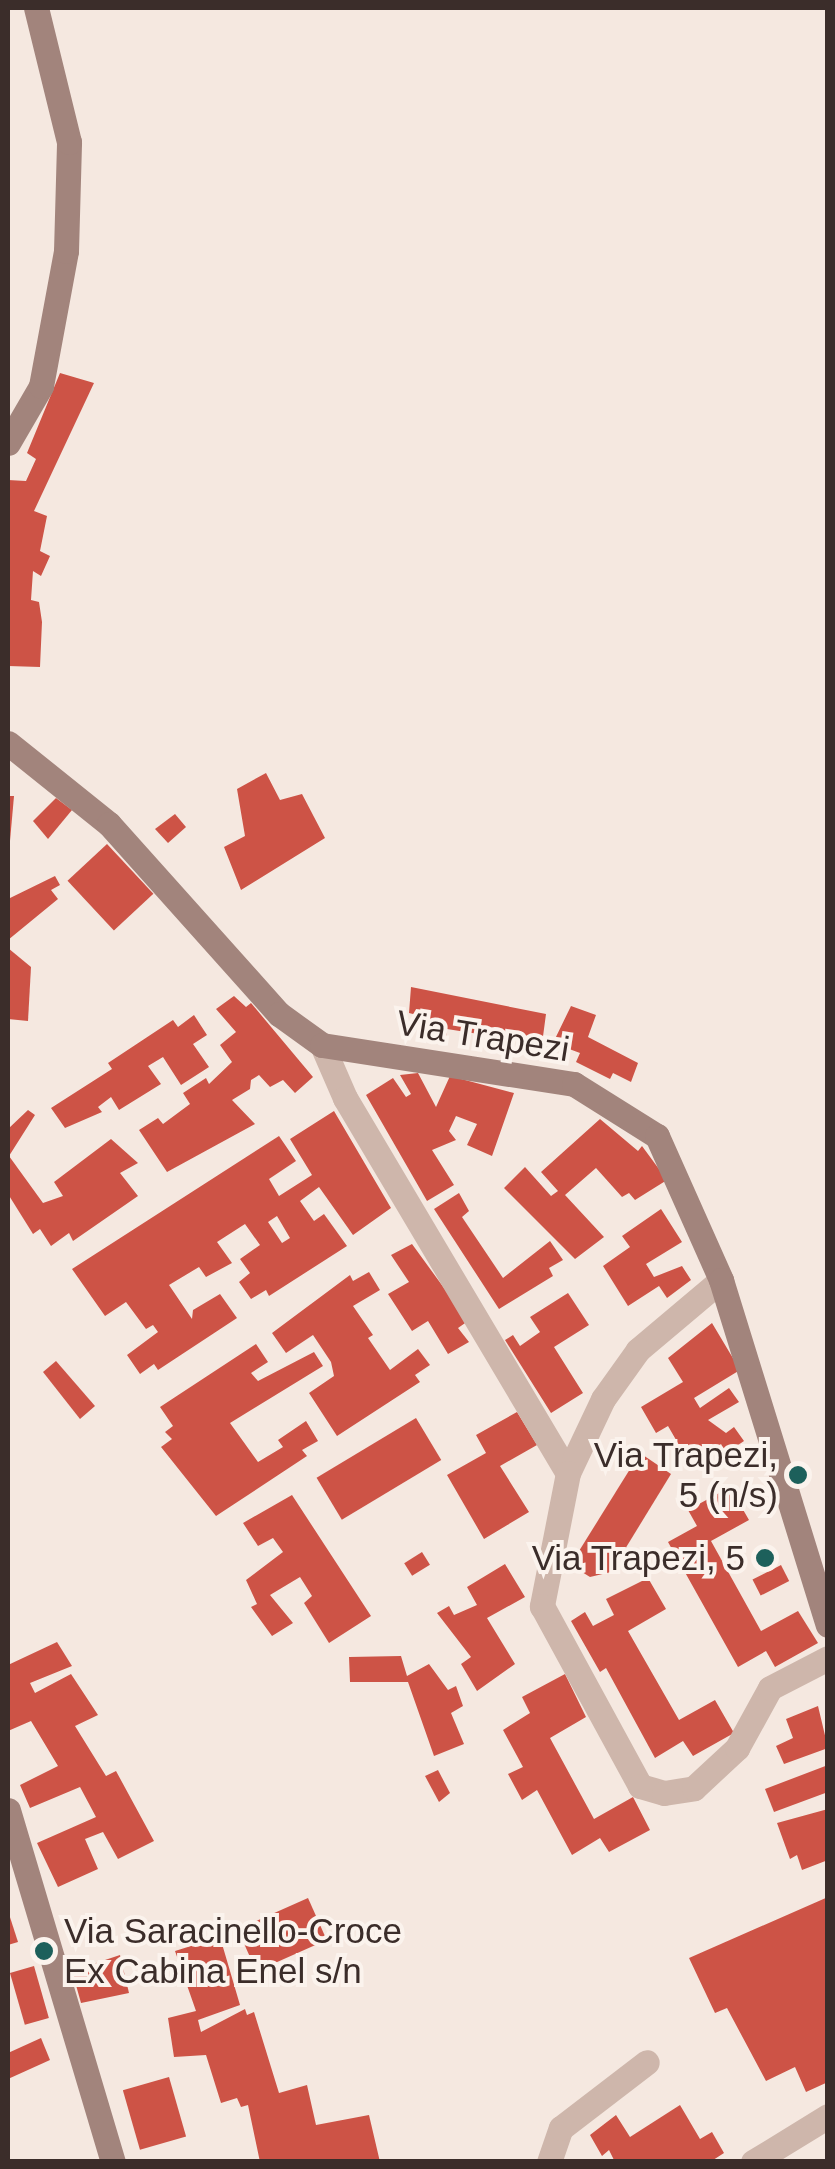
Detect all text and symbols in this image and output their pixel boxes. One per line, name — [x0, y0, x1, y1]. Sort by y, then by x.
street label: Via Trapezi — [393, 1002, 573, 1070]
place label: Via Trapezi, 5 (n/s) — [593, 1434, 778, 1516]
marker: Via Trapezi, 5 (n/s) — [787, 1464, 809, 1486]
place label: Via Trapezi, 5 — [531, 1537, 745, 1579]
marker: Via Trapezi, 5 — [754, 1547, 776, 1569]
place label: Via Saracinello-Croce Ex Cabina Enel s/n — [64, 1910, 402, 1992]
marker: Via Saracinello-Croce Ex Cabina Enel s/n — [33, 1940, 55, 1962]

